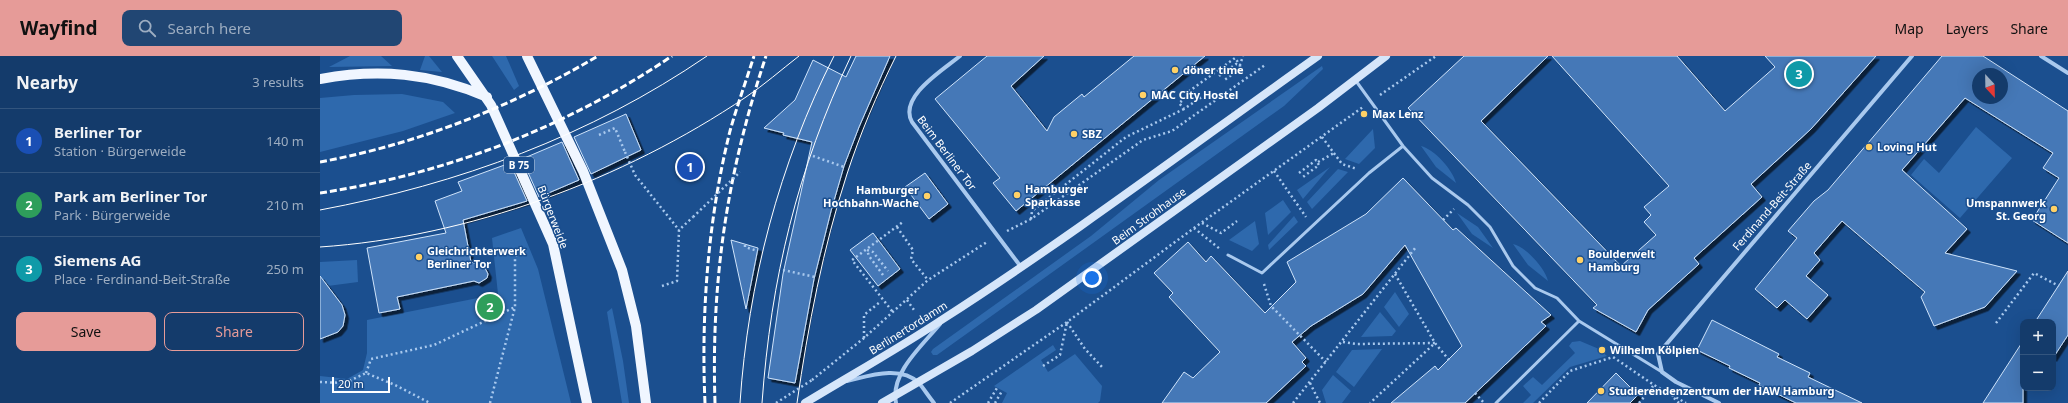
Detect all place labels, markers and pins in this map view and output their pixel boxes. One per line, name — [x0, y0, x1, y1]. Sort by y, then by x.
pin: 3 — [1786, 59, 1812, 89]
place label: döner time — [1183, 62, 1244, 77]
marker: döner time — [1170, 65, 1180, 75]
place label: MAC City Hostel — [1151, 87, 1238, 102]
marker: MAC City Hostel — [1138, 90, 1148, 100]
place label: Max Lenz — [1372, 106, 1424, 121]
marker: Max Lenz — [1359, 109, 1369, 119]
place label: SBZ — [1082, 126, 1102, 141]
marker: SBZ — [1069, 129, 1079, 139]
place label: Loving Hut — [1877, 139, 1937, 154]
marker: Loving Hut — [1864, 142, 1874, 152]
pin: 1 — [677, 152, 703, 182]
place label: Hamburger Sparkasse — [1025, 181, 1088, 209]
place label: Hamburger Hochbahn-Wache — [823, 182, 919, 210]
marker: Hamburger Sparkasse — [1012, 190, 1022, 200]
marker: Hamburger Hochbahn-Wache — [922, 191, 932, 201]
place label: Umspannwerk St. Georg — [1966, 195, 2046, 223]
marker: Umspannwerk St. Georg — [2049, 204, 2059, 214]
place label: Gleichrichterwerk Berliner Tor — [427, 243, 526, 271]
place label: Boulderwelt Hamburg — [1588, 246, 1655, 274]
marker: Gleichrichterwerk Berliner Tor — [414, 252, 424, 262]
marker: Boulderwelt Hamburg — [1575, 255, 1585, 265]
pin: 2 — [477, 292, 503, 322]
place label: Wilhelm Kölpien — [1610, 342, 1699, 357]
marker: Wilhelm Kölpien — [1597, 345, 1607, 355]
place label: Studierendenzentrum der HAW Hamburg — [1609, 383, 1834, 398]
marker: Studierendenzentrum der HAW Hamburg — [1596, 386, 1606, 396]

